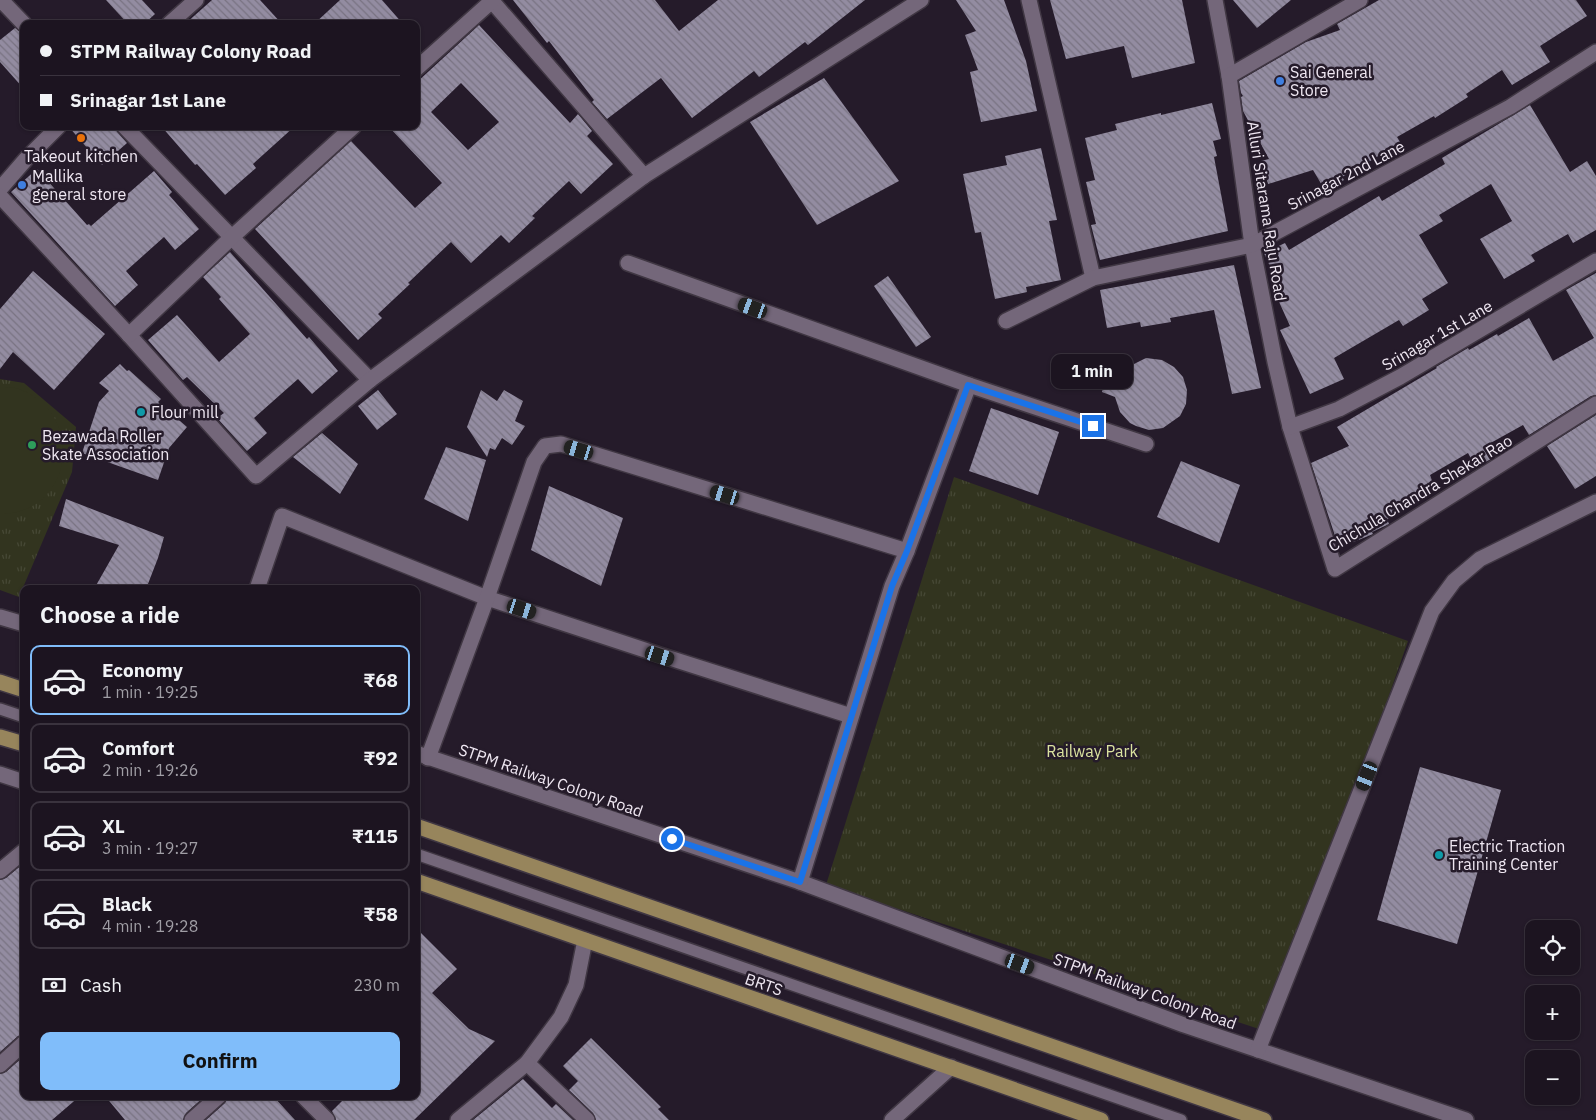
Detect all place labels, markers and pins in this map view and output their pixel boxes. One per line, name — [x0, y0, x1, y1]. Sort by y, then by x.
place label: Sai General Store — [1290, 62, 1372, 100]
marker: Sai General Store — [1274, 75, 1286, 87]
marker: Takeout kitchen — [75, 132, 87, 144]
place label: Takeout kitchen — [24, 146, 138, 166]
place label: Mallika general store — [32, 166, 126, 204]
marker: Mallika general store — [16, 179, 28, 191]
place label: Flour mill — [151, 402, 219, 422]
marker: Flour mill — [135, 406, 147, 418]
place label: Bezawada Roller Skate Association — [42, 426, 169, 464]
marker: Bezawada Roller Skate Association — [26, 439, 38, 451]
place label: Electric Traction Training Center — [1449, 836, 1565, 874]
marker: Electric Traction Training Center — [1433, 849, 1445, 861]

